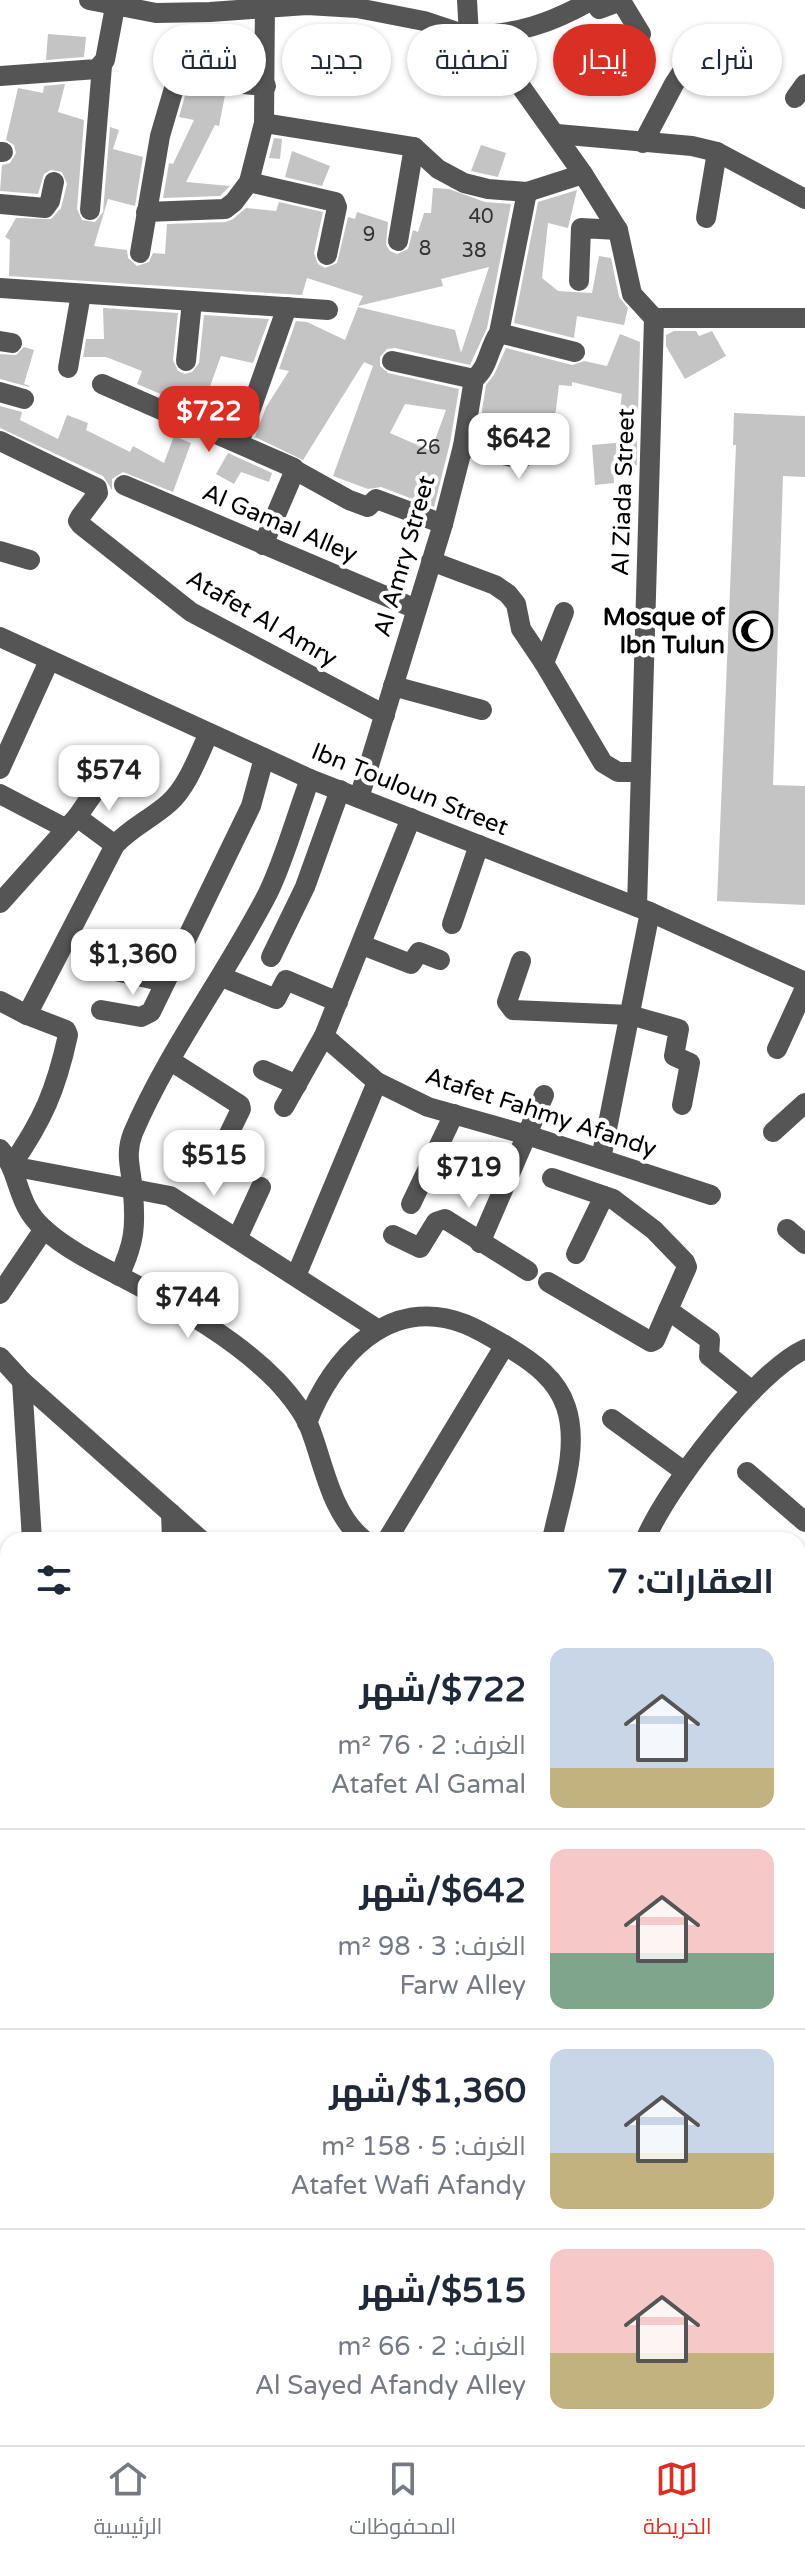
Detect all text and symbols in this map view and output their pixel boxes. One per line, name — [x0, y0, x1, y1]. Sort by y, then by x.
chip: شقة — [153, 24, 266, 96]
chip: جديد — [282, 24, 391, 96]
chip: تصفية — [407, 24, 537, 96]
chip: إيجار — [553, 24, 656, 96]
chip: شراء — [672, 24, 782, 96]
house number: 40 — [468, 205, 494, 229]
house number: 9 — [363, 223, 375, 247]
house number: 8 — [419, 237, 431, 261]
house number: 38 — [461, 239, 487, 263]
pin: $722 — [162, 386, 256, 454]
text: $722 — [176, 396, 242, 427]
street label: Al Ziada Street — [606, 407, 641, 577]
pin: $642 — [472, 413, 566, 481]
text: $642 — [486, 423, 552, 454]
house number: 26 — [415, 436, 441, 460]
street label: Al Amry Street — [368, 472, 441, 640]
street label: Al Gamal Alley — [198, 478, 362, 569]
street label: Atafet Al Amry — [181, 564, 342, 673]
place label: Mosque of Ibn Tulun — [603, 603, 726, 660]
mosque icon: Mosque of Ibn Tulun — [732, 610, 774, 652]
street label: Ibn Touloun Street — [307, 737, 512, 842]
pin: $574 — [62, 745, 156, 813]
text: $574 — [76, 755, 142, 786]
pin: $1,360 — [68, 929, 198, 997]
text: $1,360 — [89, 939, 177, 970]
street label: Atafet Fahmy Afandy — [422, 1061, 660, 1164]
pin: $515 — [167, 1130, 261, 1198]
text: $515 — [181, 1140, 247, 1171]
pin: $719 — [422, 1142, 516, 1210]
text: $719 — [436, 1152, 502, 1183]
pin: $744 — [141, 1272, 235, 1340]
text: $744 — [155, 1282, 221, 1313]
icon: filters — [32, 1558, 76, 1602]
text: العقارات: 7 — [607, 1562, 774, 1603]
text: $722/شهر — [359, 1670, 526, 1711]
icon: home — [614, 1680, 710, 1776]
text: الغرف: 2 · 76 m² — [338, 1730, 526, 1761]
text: Atafet Al Gamal — [331, 1769, 526, 1800]
text: $642/شهر — [359, 1871, 526, 1912]
icon: home — [614, 1881, 710, 1977]
text: الغرف: 3 · 98 m² — [338, 1931, 526, 1962]
text: Farw Alley — [400, 1970, 526, 2001]
text: $1,360/شهر — [329, 2071, 526, 2112]
icon: home — [614, 2081, 710, 2177]
text: الغرف: 5 · 158 m² — [321, 2131, 526, 2162]
text: Atafet Wafi Afandy — [290, 2170, 526, 2201]
text: $515/شهر — [359, 2271, 526, 2312]
icon: home — [614, 2281, 710, 2377]
text: الغرف: 2 · 66 m² — [338, 2331, 526, 2362]
text: Al Sayed Afandy Alley — [255, 2370, 526, 2401]
tab: الرئيسية — [93, 2457, 162, 2547]
tab: المحفوظات — [349, 2457, 456, 2547]
tab: الخريطة — [643, 2457, 712, 2547]

